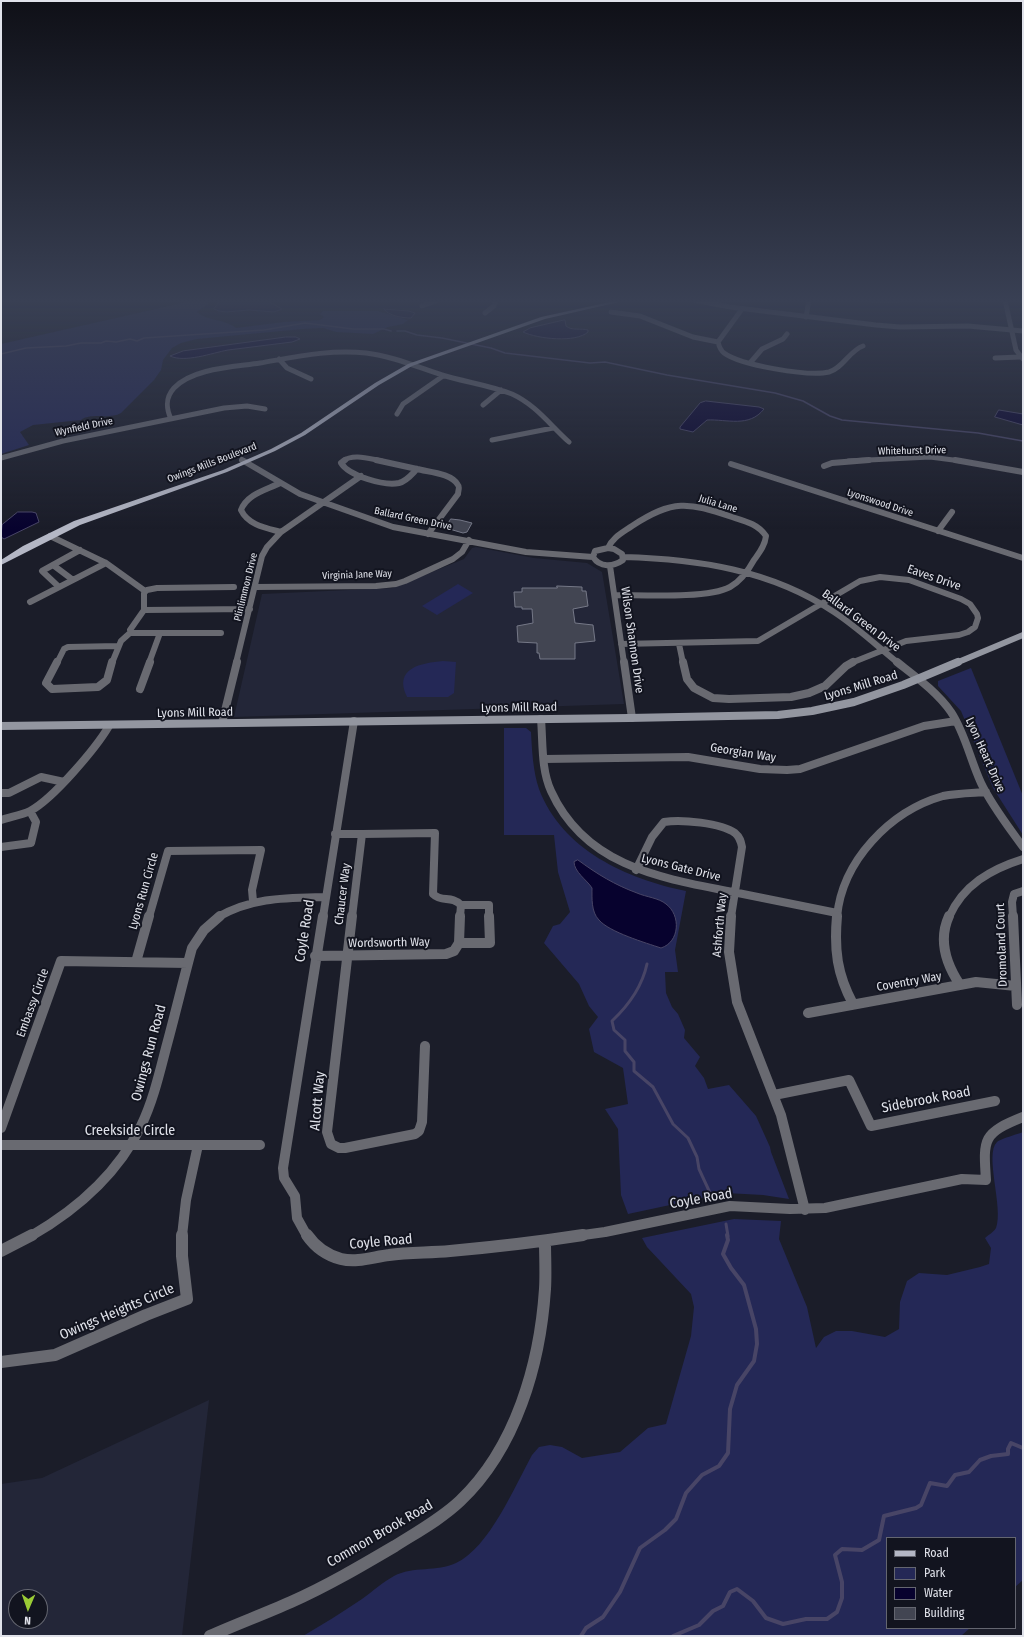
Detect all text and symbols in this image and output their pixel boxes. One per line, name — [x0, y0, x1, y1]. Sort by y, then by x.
street label: Wynfield Drive — [54, 415, 114, 439]
street label: Owings Mills Boulevard — [166, 440, 258, 486]
street label: Whitehurst Drive — [878, 444, 946, 458]
street label: Lyonswood Drive — [845, 487, 915, 519]
street label: Julia Lane — [697, 492, 739, 516]
street label: Ballard Green Drive — [373, 505, 453, 533]
street label: Plinlimmon Drive — [232, 552, 260, 622]
street label: Eaves Drive — [905, 562, 963, 594]
street label: Virginia Jane Way — [322, 568, 392, 582]
street label: Wilson Shannon Drive — [617, 586, 647, 694]
street label: Ballard Green Drive — [819, 587, 903, 655]
street label: Lyons Mill Road — [823, 668, 899, 704]
street label: Lyons Mill Road — [481, 700, 557, 716]
street label: Lyons Mill Road — [157, 705, 233, 721]
street label: Lyon Heart Drive — [962, 715, 1008, 795]
street label: Georgian Way — [709, 741, 777, 765]
street label: Lyons Run Circle — [126, 851, 162, 931]
street label: Lyons Gate Drive — [640, 851, 722, 885]
street label: Chaucer Way — [332, 862, 354, 926]
street label: Ashforth Way — [710, 892, 730, 958]
street label: Coyle Road — [292, 898, 318, 964]
street label: Dromoland Court — [993, 903, 1011, 987]
street label: Wordsworth Way — [348, 935, 430, 951]
street label: Embassy Circle — [14, 967, 52, 1039]
street label: Coventry Way — [875, 969, 943, 995]
street label: Owings Run Road — [128, 1003, 170, 1103]
street label: Alcott Way — [307, 1071, 329, 1131]
street label: Sidebrook Road — [880, 1083, 972, 1117]
street label: Creekside Circle — [85, 1123, 175, 1139]
street label: Coyle Road — [668, 1185, 734, 1213]
street label: Coyle Road — [349, 1231, 413, 1253]
street label: Owings Heights Circle — [57, 1280, 177, 1344]
street label: Common Brook Road — [324, 1497, 436, 1571]
legend — [886, 1537, 1016, 1629]
text: Road — [924, 1546, 949, 1560]
text: Park — [924, 1566, 945, 1580]
text: Water — [924, 1586, 952, 1600]
north arrow — [8, 1589, 48, 1629]
text: Building — [924, 1606, 964, 1620]
text: N — [24, 1614, 31, 1627]

